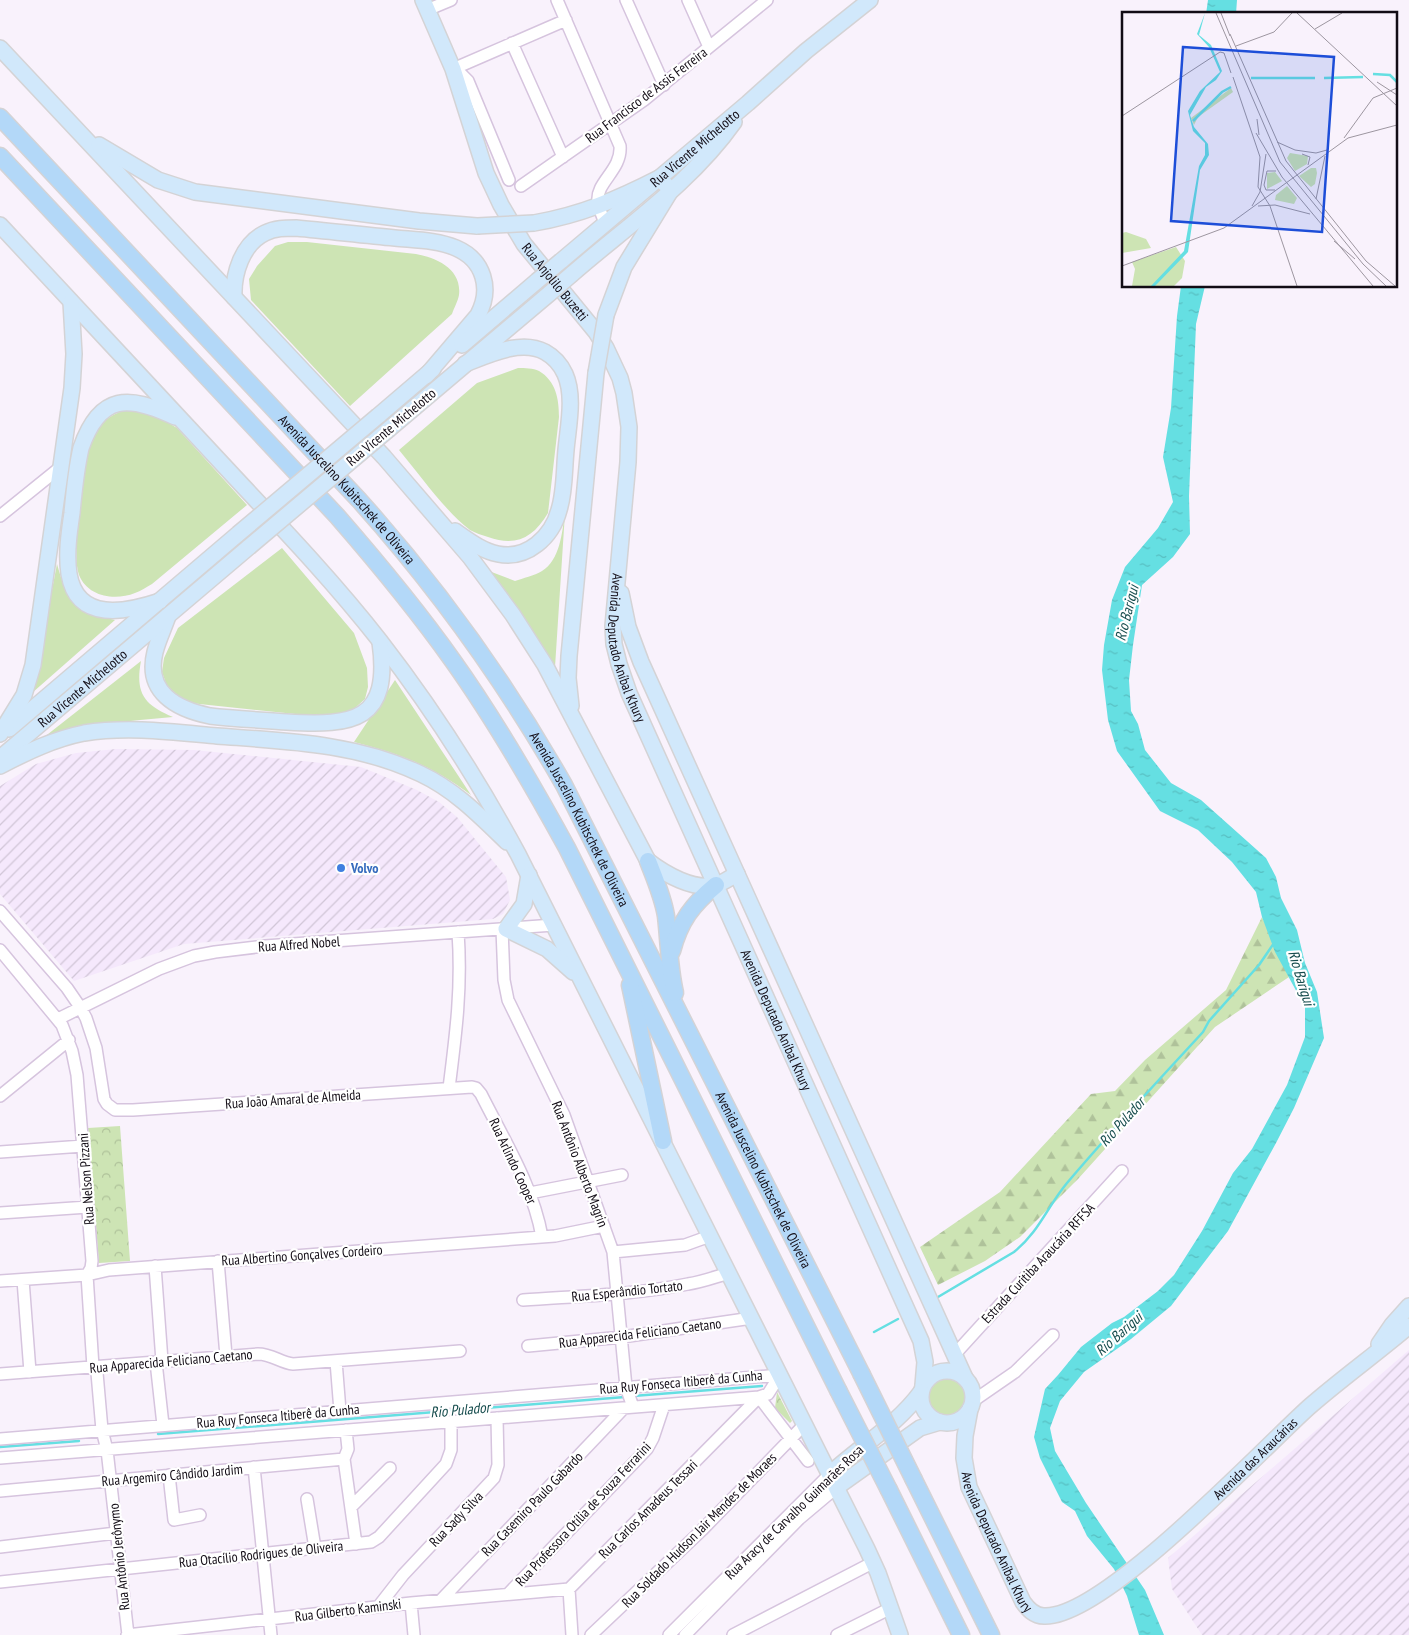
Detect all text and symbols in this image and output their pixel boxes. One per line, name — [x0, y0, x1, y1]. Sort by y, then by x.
inset map — [1122, 12, 1396, 288]
street label: Rua Francisco de Assis Ferreira — [581, 43, 711, 147]
street label: Rua Vicente Michelotto — [646, 105, 743, 191]
street label: Rua Anjolilo Buzetti — [518, 239, 592, 325]
street label: Rua Vicente Michelotto — [342, 384, 440, 470]
street label: Avenida Juscelino Kubitschek de Oliveira — [275, 411, 419, 568]
street label: Avenida Deputado Aníbal Khury — [604, 573, 650, 725]
water label: Rio Barigui — [1110, 581, 1143, 643]
street label: Rua Vicente Michelotto — [34, 645, 131, 731]
street label: Avenida Juscelino Kubitschek de Oliveira — [526, 728, 633, 910]
place label: Volvo — [350, 859, 379, 877]
marker: Volvo — [335, 862, 347, 874]
street label: Rua Alfred Nobel — [258, 932, 341, 956]
street label: Avenida Deputado Aníbal Khury — [737, 946, 816, 1094]
water label: Rio Barigui — [1284, 948, 1319, 1009]
street label: Rua João Amaral de Almeida — [225, 1085, 361, 1113]
street label: Avenida Juscelino Kubitschek de Oliveira — [711, 1089, 816, 1271]
water label: Rio Pulador — [1095, 1092, 1150, 1150]
street label: Rua Antônio Alberto Magrin — [548, 1098, 612, 1230]
street label: Rua Arlindo Cooper — [485, 1115, 541, 1207]
street label: Rua Nelson Pizzani — [74, 1132, 98, 1226]
street label: Estrada Curitiba Araucária RFFSA — [978, 1199, 1099, 1327]
street label: Rua Albertino Gonçalves Cordeiro — [221, 1240, 383, 1270]
street label: Rua Esperândio Tortato — [571, 1276, 683, 1306]
water label: Rio Barigui — [1091, 1306, 1147, 1360]
street label: Rua Apparecida Feliciano Caetano — [558, 1314, 722, 1352]
street label: Rua Apparecida Feliciano Caetano — [89, 1345, 253, 1377]
street label: Rua Ruy Fonseca Itiberê da Cunha — [599, 1366, 763, 1398]
water label: Rio Pulador — [429, 1397, 492, 1422]
street label: Rua Ruy Fonseca Itiberê da Cunha — [196, 1400, 360, 1432]
street label: Avenida das Araucárias — [1209, 1413, 1301, 1503]
street label: Rua Professora Otília de Souza Ferrarini — [511, 1438, 655, 1590]
street label: Rua Aracy de Carvalho Guimarães Rosa — [721, 1441, 867, 1583]
street label: Rua Casemiro Paulo Gabardo — [477, 1448, 587, 1560]
street label: Rua Soldado Hudson Jair Mendes de Moraes — [618, 1449, 780, 1611]
street label: Rua Carlos Amadeus Tessari — [595, 1456, 701, 1562]
street label: Rua Argemiro Cândido Jardim — [101, 1460, 243, 1490]
street label: Avenida Deputado Aníbal Khury — [958, 1470, 1037, 1617]
street label: Rua Sady Silva — [425, 1488, 487, 1550]
street label: Rua Antônio Jerônymo — [104, 1503, 134, 1611]
street label: Rua Otacílio Rodrigues de Oliveira — [178, 1536, 344, 1572]
street label: Rua Gilberto Kaminski — [294, 1595, 402, 1625]

